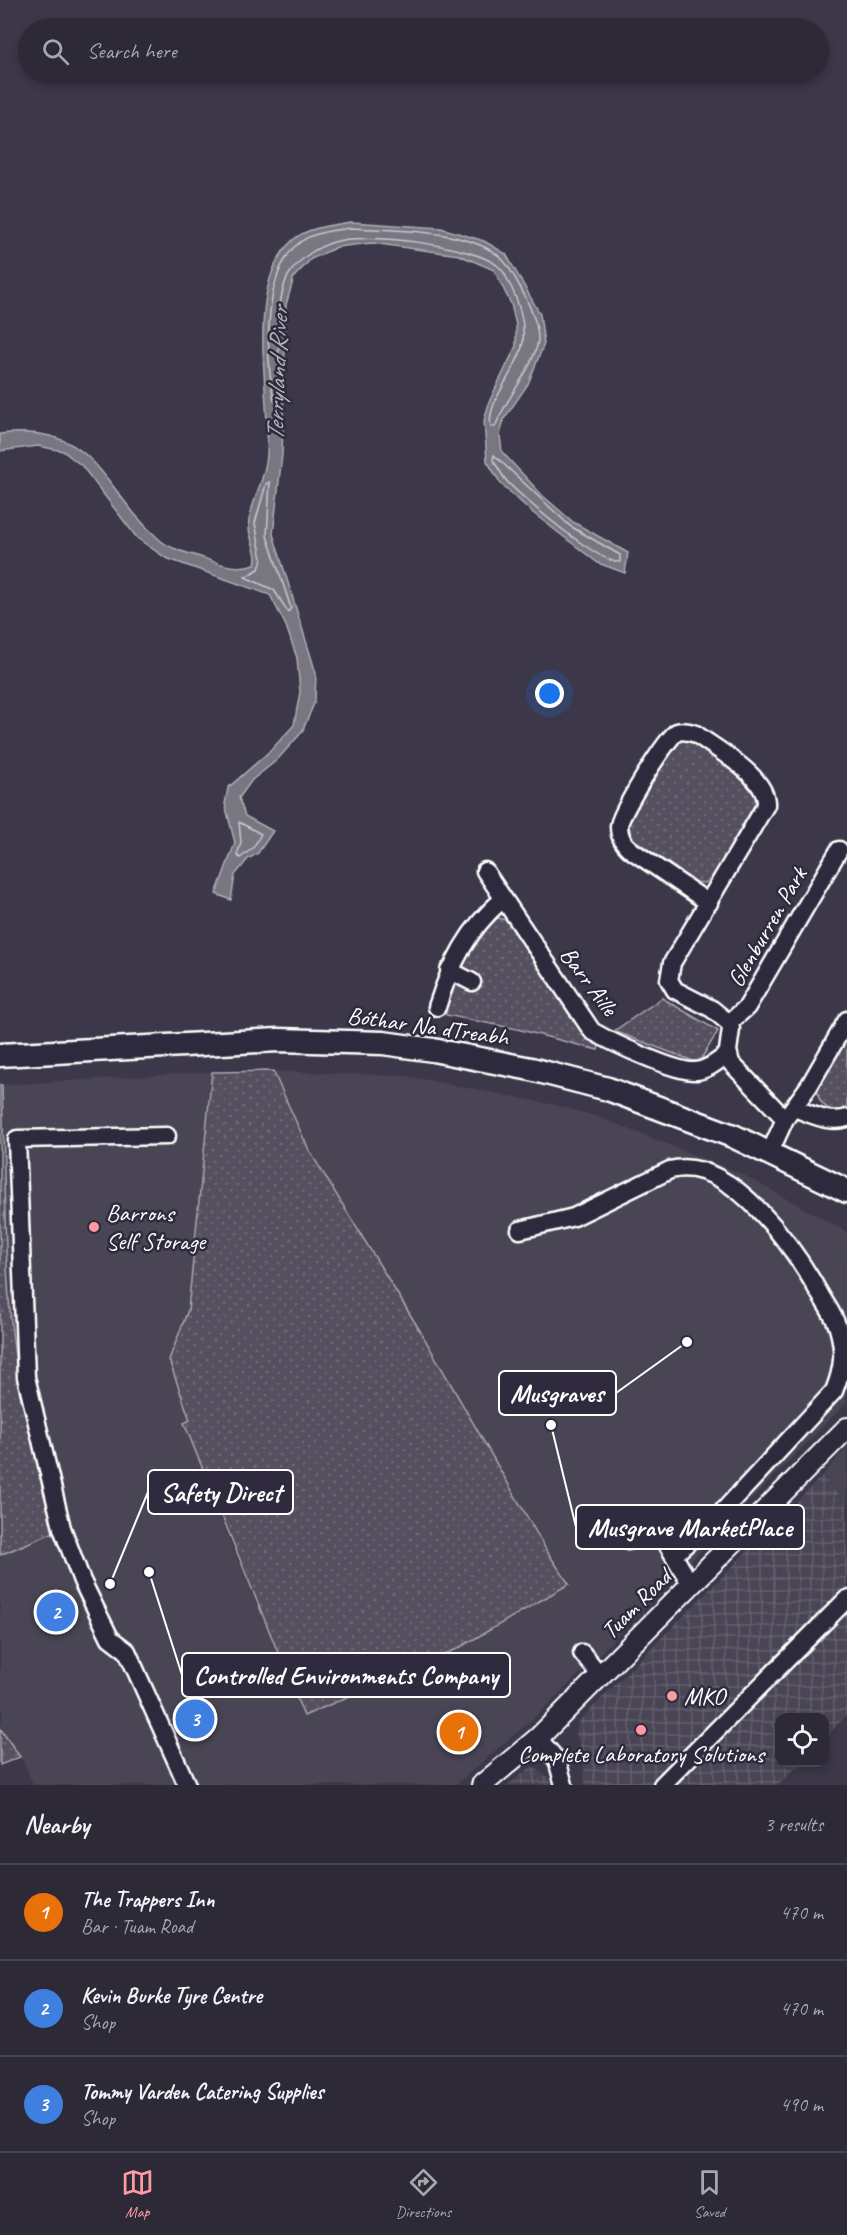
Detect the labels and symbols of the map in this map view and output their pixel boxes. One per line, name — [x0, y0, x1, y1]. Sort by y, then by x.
water label: Terryland River — [258, 303, 296, 441]
your location — [535, 679, 564, 708]
street label: Glenburren Park — [721, 860, 815, 992]
street label: Barr Aille — [553, 941, 626, 1023]
street label: Bóthar Na dTreabh — [346, 1000, 512, 1052]
place label: Barrons Self Storage — [106, 1198, 207, 1256]
marker: Barrons Self Storage — [87, 1220, 101, 1234]
callout: Musgraves — [499, 1371, 616, 1415]
text: Musgraves — [510, 1377, 607, 1410]
callout: Safety Direct — [148, 1470, 293, 1514]
text: Safety Direct — [161, 1476, 286, 1509]
callout: Musgrave MarketPlace — [576, 1505, 804, 1549]
text: Musgrave MarketPlace — [588, 1511, 794, 1544]
street label: Tuam Road — [595, 1560, 680, 1645]
pin: 2 — [36, 1590, 76, 1634]
callout: Controlled Environments Company — [182, 1653, 510, 1697]
text: Controlled Environments Company — [194, 1659, 501, 1692]
place label: MKO — [684, 1681, 728, 1711]
marker: MKO — [665, 1689, 679, 1703]
pin: 3 — [176, 1696, 214, 1742]
pin: 1 — [440, 1710, 478, 1754]
marker: Complete Laboratory Solutions — [634, 1723, 648, 1737]
place label: Complete Laboratory Solutions — [518, 1739, 767, 1769]

